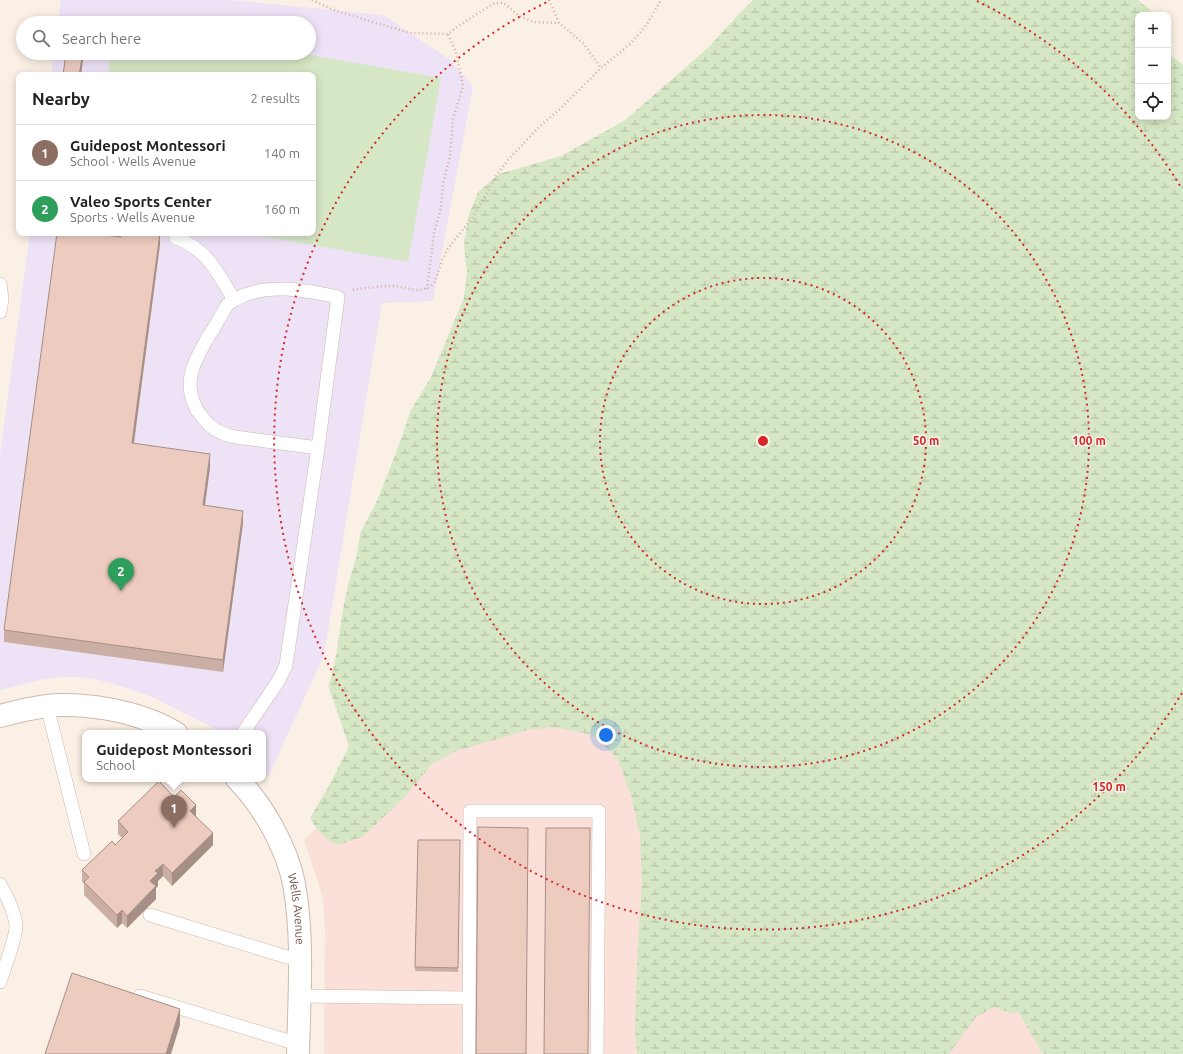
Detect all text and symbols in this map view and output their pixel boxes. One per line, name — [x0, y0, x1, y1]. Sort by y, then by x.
map controls — [1135, 12, 1171, 120]
button: + — [1135, 12, 1171, 48]
search box — [16, 16, 316, 60]
icon: search — [30, 27, 52, 49]
text: Search here — [62, 30, 141, 47]
button: − — [1135, 48, 1171, 84]
button: locate — [1135, 84, 1171, 120]
text: Nearby — [32, 89, 90, 108]
text: 2 results — [250, 91, 300, 105]
text: Guidepost Montessori — [70, 137, 226, 154]
text: 1 — [41, 146, 49, 160]
text: 140 m — [264, 146, 300, 160]
text: School · Wells Avenue — [70, 154, 196, 168]
text: Valeo Sports Center — [70, 193, 212, 210]
text: 2 — [41, 202, 49, 216]
text: 160 m — [264, 202, 300, 216]
text: Sports · Wells Avenue — [70, 210, 195, 224]
centre of rings — [756, 434, 770, 448]
text: 50 m — [913, 434, 939, 447]
text: 100 m — [1072, 434, 1106, 447]
pin: 2 — [108, 558, 134, 591]
your location — [596, 725, 616, 745]
popup — [82, 730, 266, 782]
text: Guidepost Montessori — [96, 741, 252, 758]
text: School — [96, 758, 135, 772]
text: 150 m — [1092, 780, 1126, 793]
pin: 1 — [161, 795, 187, 828]
street label: Wells Avenue — [286, 872, 307, 945]

